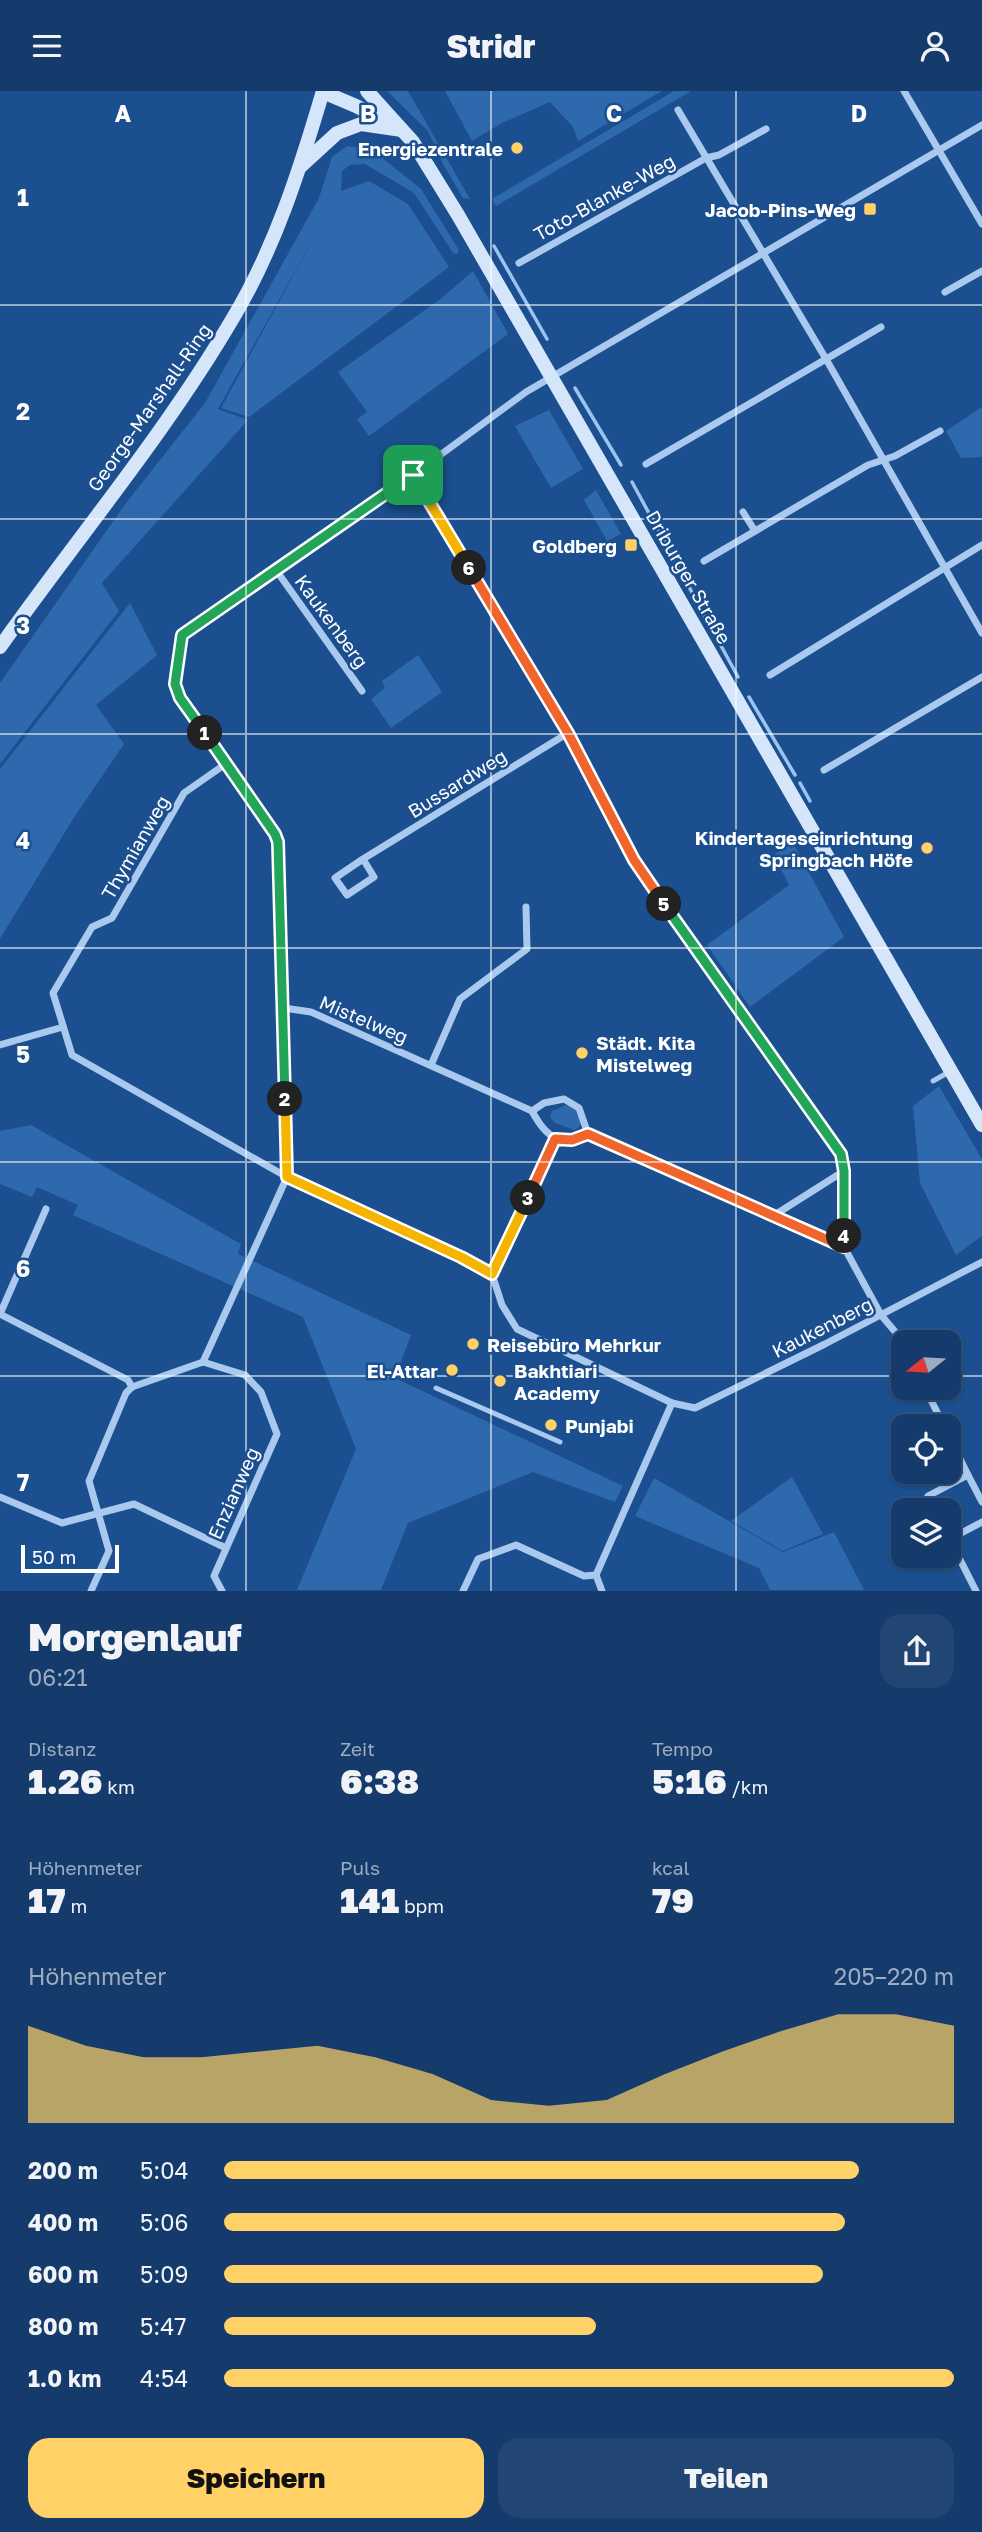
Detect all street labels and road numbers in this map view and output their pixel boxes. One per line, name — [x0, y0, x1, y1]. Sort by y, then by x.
street label: Toto-Blanke-Weg — [529, 149, 679, 245]
street label: George-Marshall-Ring — [82, 319, 216, 495]
street label: Driburger Straße — [641, 506, 737, 648]
street label: Kaukenberg — [290, 570, 374, 672]
street label: Bussardweg — [403, 744, 511, 822]
street label: Thymianweg — [96, 791, 174, 903]
street label: Mistelweg — [316, 990, 412, 1048]
street label: Kaukenberg — [768, 1292, 876, 1362]
street label: Enzianweg — [203, 1443, 263, 1543]

